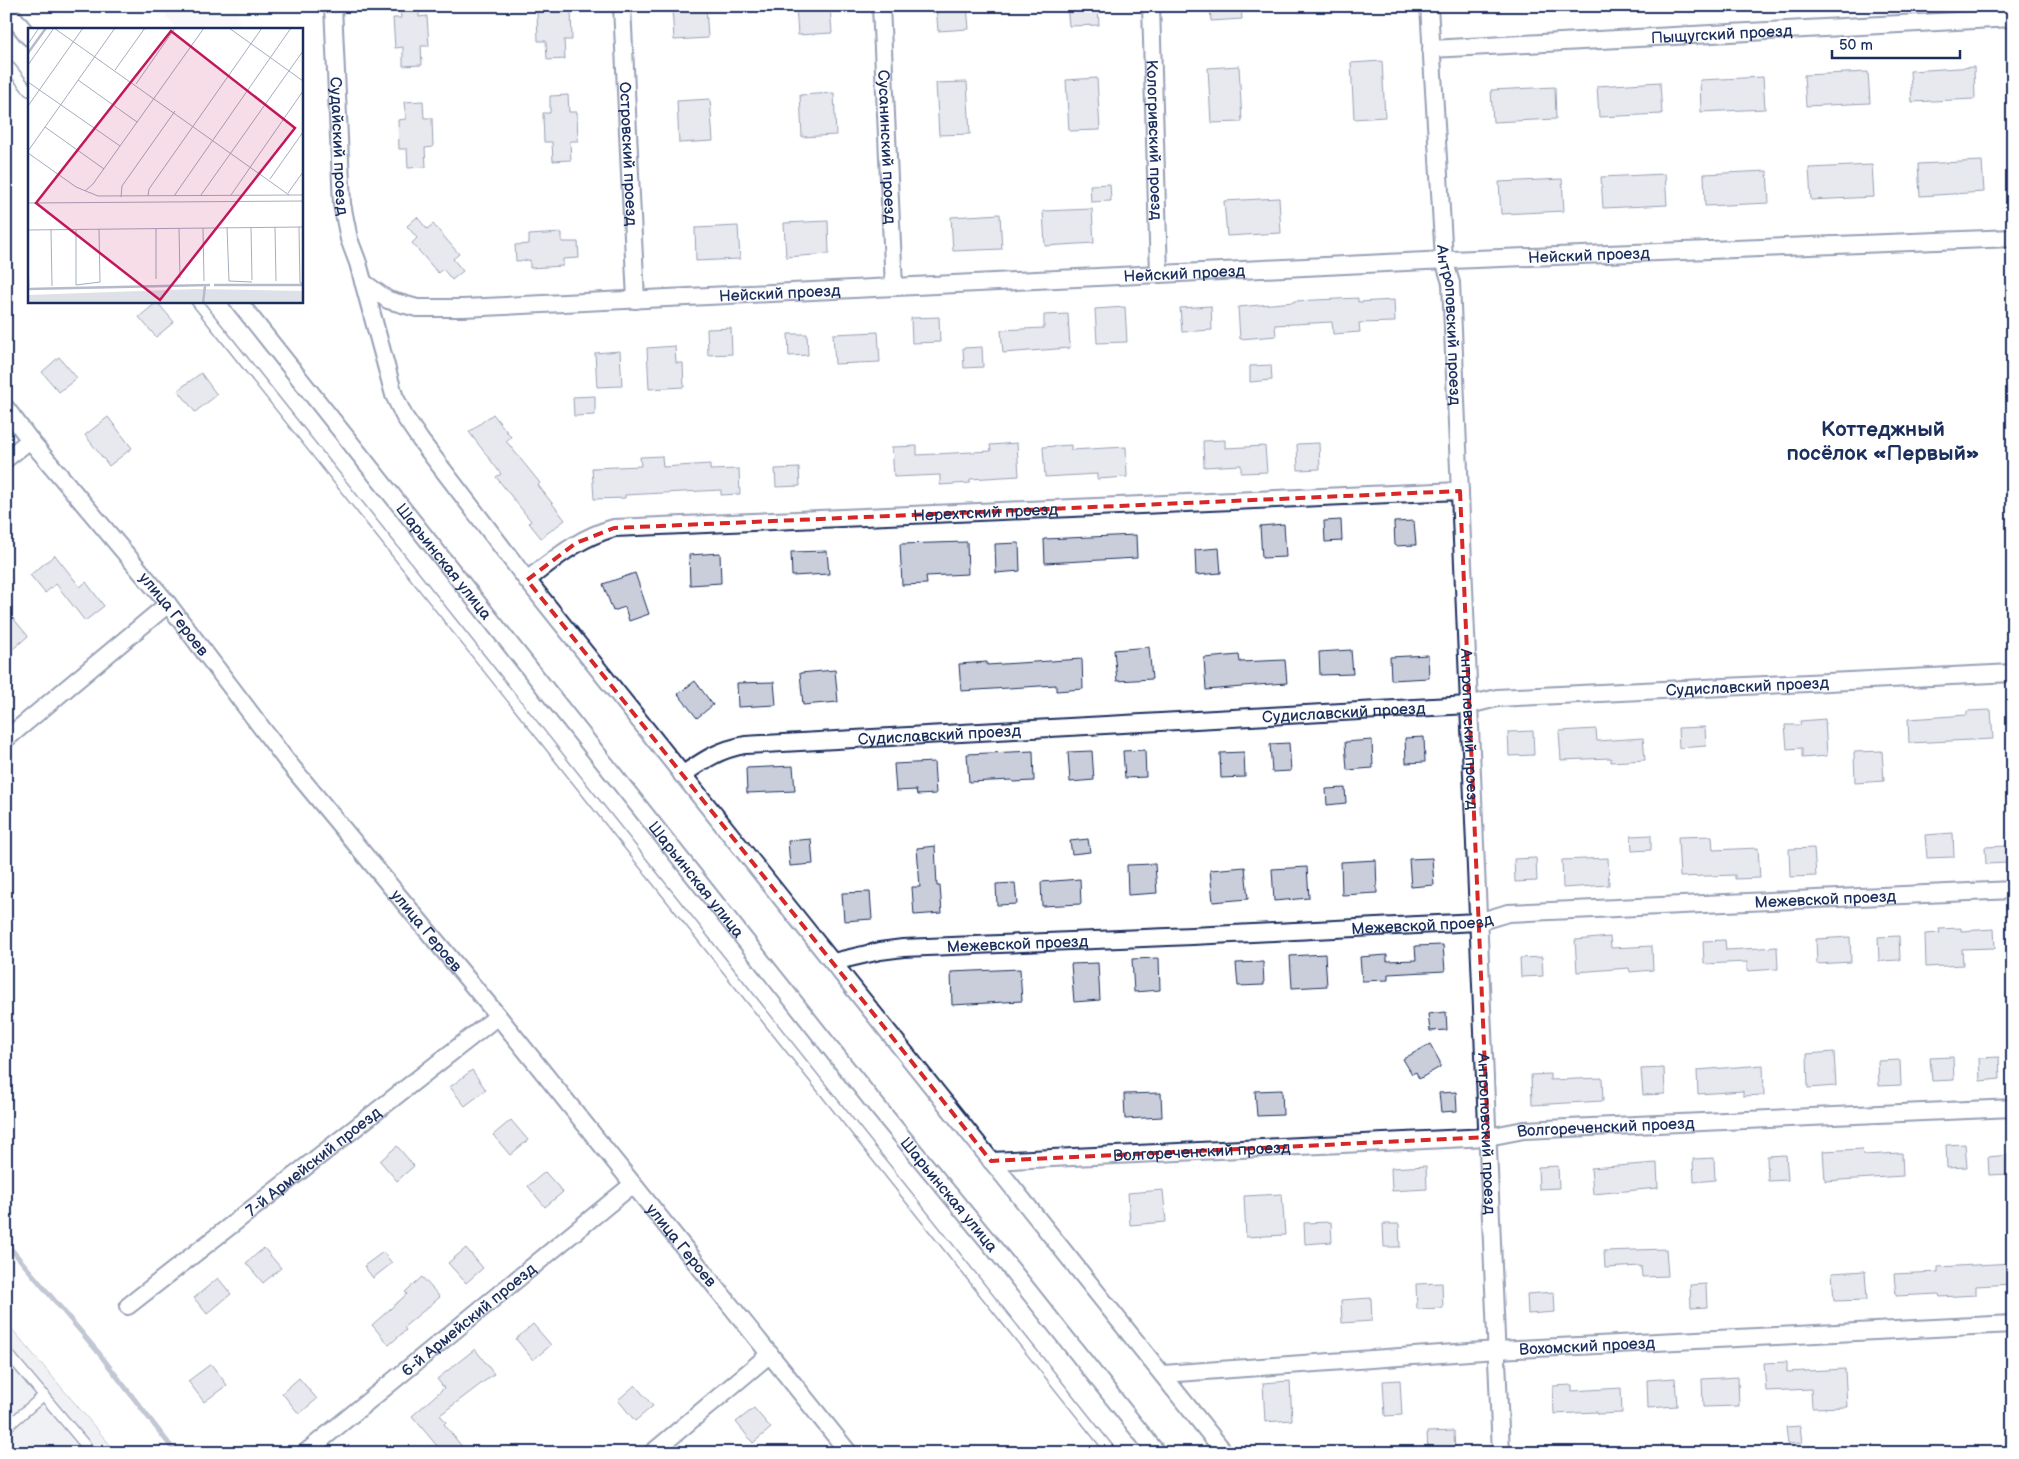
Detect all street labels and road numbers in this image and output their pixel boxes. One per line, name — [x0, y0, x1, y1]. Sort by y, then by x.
street label: Пыщугский проезд — [1650, 22, 1793, 48]
street label: Кологривский проезд — [1142, 60, 1165, 221]
street label: Сусанинский проезд — [873, 69, 899, 225]
street label: Судайский проезд — [325, 76, 352, 217]
street label: Островский проезд — [615, 81, 640, 227]
street label: Антроповский проезд — [1432, 243, 1464, 406]
street label: Нейский проезд — [1528, 244, 1650, 268]
street label: Нейский проезд — [1123, 262, 1246, 287]
street label: Нейский проезд — [719, 282, 841, 306]
street label: Шарьинская улица — [391, 500, 495, 624]
street label: Нерехтский проезд — [913, 501, 1059, 526]
street label: улица Героев — [135, 569, 212, 661]
street label: Антроповский проезд — [1456, 647, 1482, 810]
street label: Судиславский проезд — [1665, 674, 1830, 701]
street label: Судиславский проезд — [1262, 699, 1426, 727]
street label: Судиславский проезд — [857, 722, 1022, 750]
street label: Шарьинская улица — [644, 818, 748, 942]
street label: улица Героев — [386, 886, 466, 977]
street label: Межевской проезд — [1754, 887, 1897, 913]
street label: Межевской проезд — [1351, 910, 1496, 939]
street label: Межевской проезд — [946, 932, 1089, 957]
street label: Антроповский проезд — [1473, 1052, 1499, 1215]
street label: 7-й Армейский проезд — [243, 1103, 385, 1221]
street label: Волгореченский проезд — [1515, 1114, 1695, 1142]
street label: Шарьинская улица — [896, 1134, 1002, 1257]
street label: Волгореченский проезд — [1113, 1139, 1291, 1166]
street label: улица Героев — [642, 1201, 720, 1292]
street label: 6-й Армейский проезд — [398, 1260, 540, 1381]
street label: Вохомский проезд — [1519, 1334, 1656, 1360]

